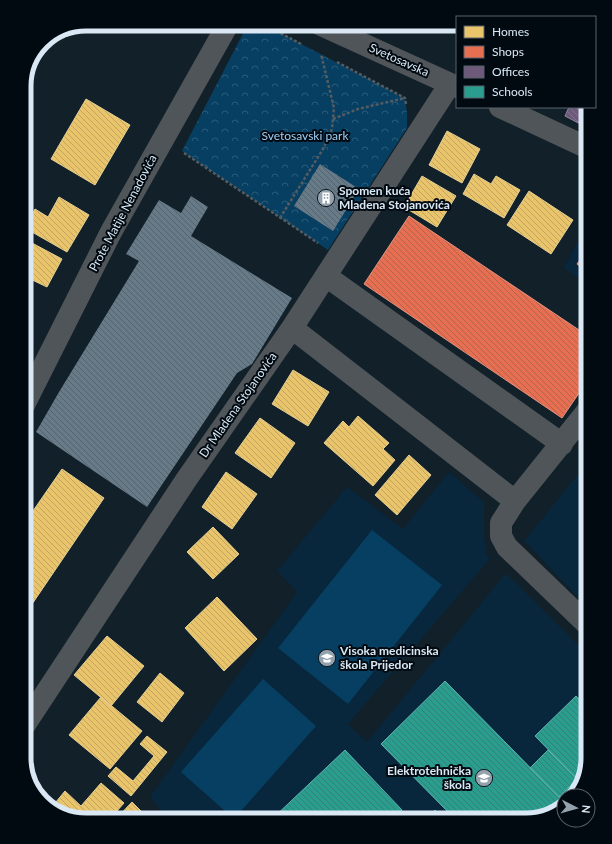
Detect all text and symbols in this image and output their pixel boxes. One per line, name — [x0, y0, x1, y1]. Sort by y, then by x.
legend — [456, 16, 596, 108]
text: Homes — [492, 24, 529, 39]
street label: Svetosavska — [367, 40, 432, 79]
text: Shops — [492, 44, 524, 59]
text: Offices — [492, 64, 529, 79]
text: Schools — [492, 84, 533, 99]
park label: Svetosavski park — [261, 128, 349, 143]
street label: Prote Matije Nenadovića — [85, 152, 160, 274]
place label: Spomen kuća Mladena Stojanovića — [339, 183, 450, 212]
building icon: Spomen kuća Mladena Stojanovića — [316, 188, 336, 208]
street label: Dr Mladena Stojanovića — [196, 349, 280, 460]
place label: Visoka medicinska škola Prijedor — [339, 643, 439, 672]
school or university icon: Visoka medicinska škola Prijedor — [317, 648, 337, 668]
place label: Elektrotehnička škola — [387, 763, 471, 792]
school or university icon: Elektrotehnička škola — [474, 768, 494, 788]
north arrow — [556, 788, 596, 828]
text: N — [580, 804, 593, 814]

